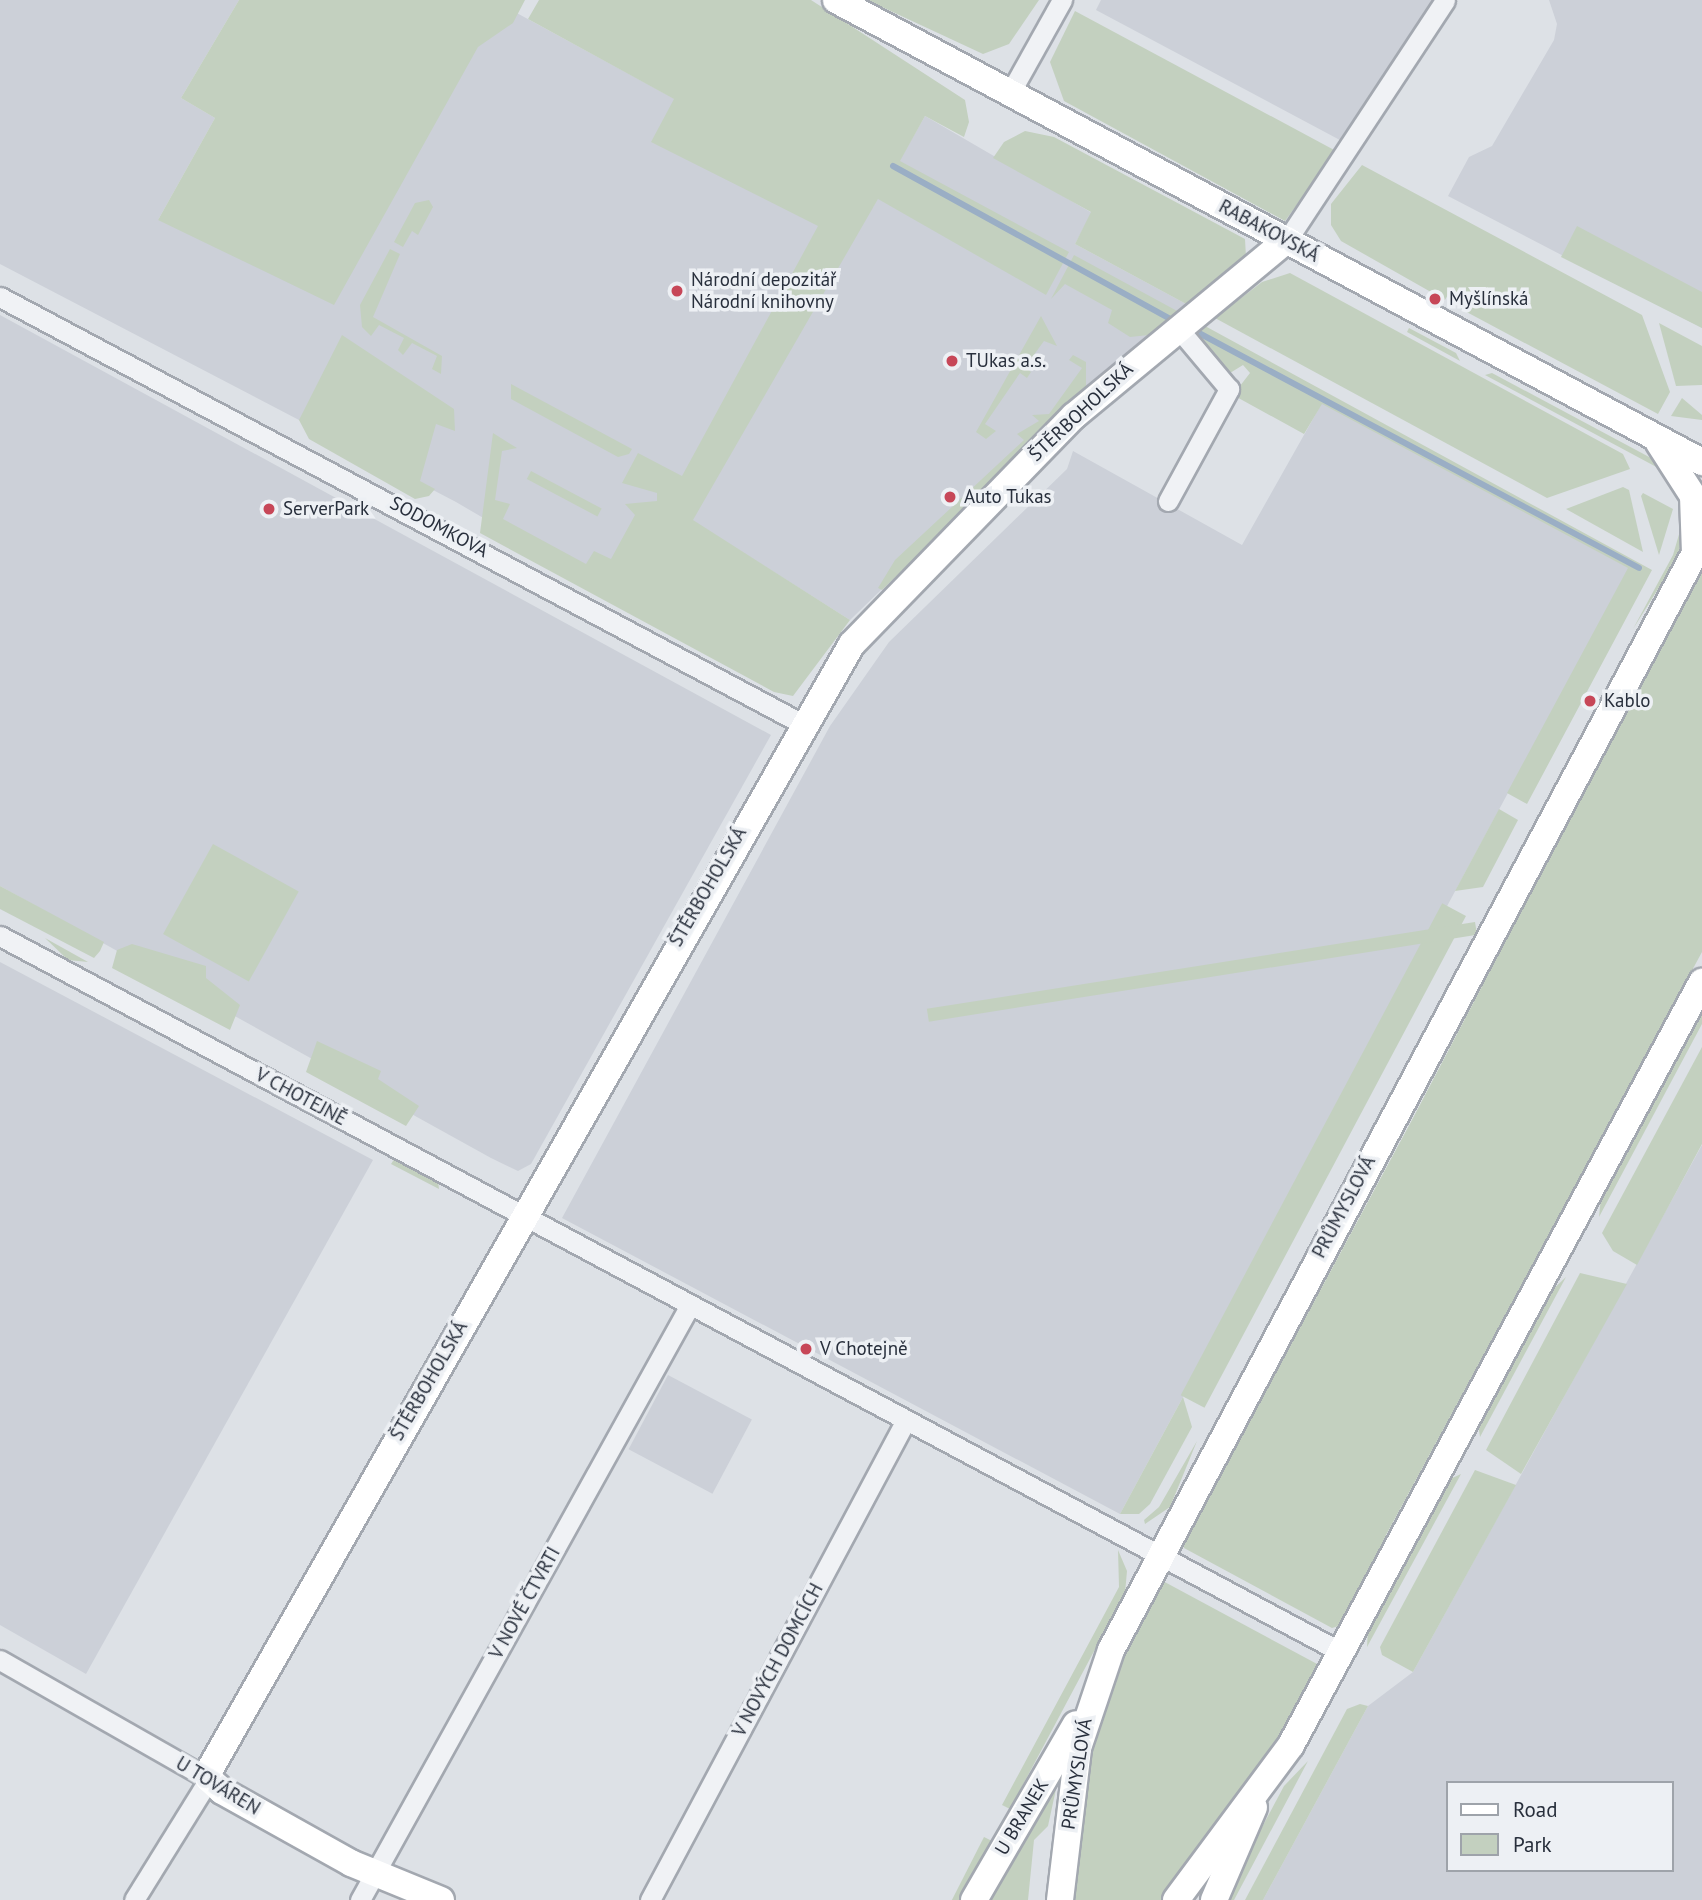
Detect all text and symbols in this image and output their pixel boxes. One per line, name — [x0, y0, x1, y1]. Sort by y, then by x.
street label: RABAKOVSKÁ — [1215, 195, 1323, 267]
place label: Národní depozitář Národní knihovny — [691, 269, 837, 313]
marker: Národní depozitář Národní knihovny — [669, 283, 685, 299]
place label: Myšlínská — [1449, 288, 1528, 310]
marker: Myšlínská — [1427, 291, 1443, 307]
place label: TUkas a.s. — [966, 350, 1046, 372]
marker: TUkas a.s. — [944, 353, 960, 369]
street label: ŠTĚRBOHOLSKÁ — [1024, 358, 1138, 466]
place label: Auto Tukas — [964, 486, 1052, 508]
marker: Auto Tukas — [942, 489, 958, 505]
street label: SODOMKOVA — [386, 492, 492, 562]
place label: ServerPark — [283, 498, 369, 520]
marker: ServerPark — [261, 501, 277, 517]
place label: Kablo — [1604, 690, 1650, 712]
marker: Kablo — [1582, 693, 1598, 709]
street label: ŠTĚRBOHOLSKÁ — [665, 823, 751, 951]
street label: V CHOTEJNĚ — [251, 1063, 351, 1131]
street label: PRŮMYSLOVÁ — [1308, 1152, 1380, 1262]
street label: ŠTĚRBOHOLSKÁ — [386, 1317, 472, 1445]
place label: V Chotejně — [820, 1338, 908, 1360]
marker: V Chotejně — [798, 1341, 814, 1357]
street label: V NOVÉ ČTVRTI — [485, 1543, 565, 1663]
street label: V NOVÝCH DOMCÍCH — [728, 1579, 828, 1741]
street label: PRŮMYSLOVÁ — [1057, 1717, 1097, 1831]
street label: U TOVÁREN — [171, 1752, 265, 1820]
street label: U BRANEK — [990, 1775, 1054, 1859]
legend — [1446, 1781, 1674, 1872]
text: Road — [1513, 1796, 1557, 1823]
text: Park — [1513, 1831, 1552, 1858]

